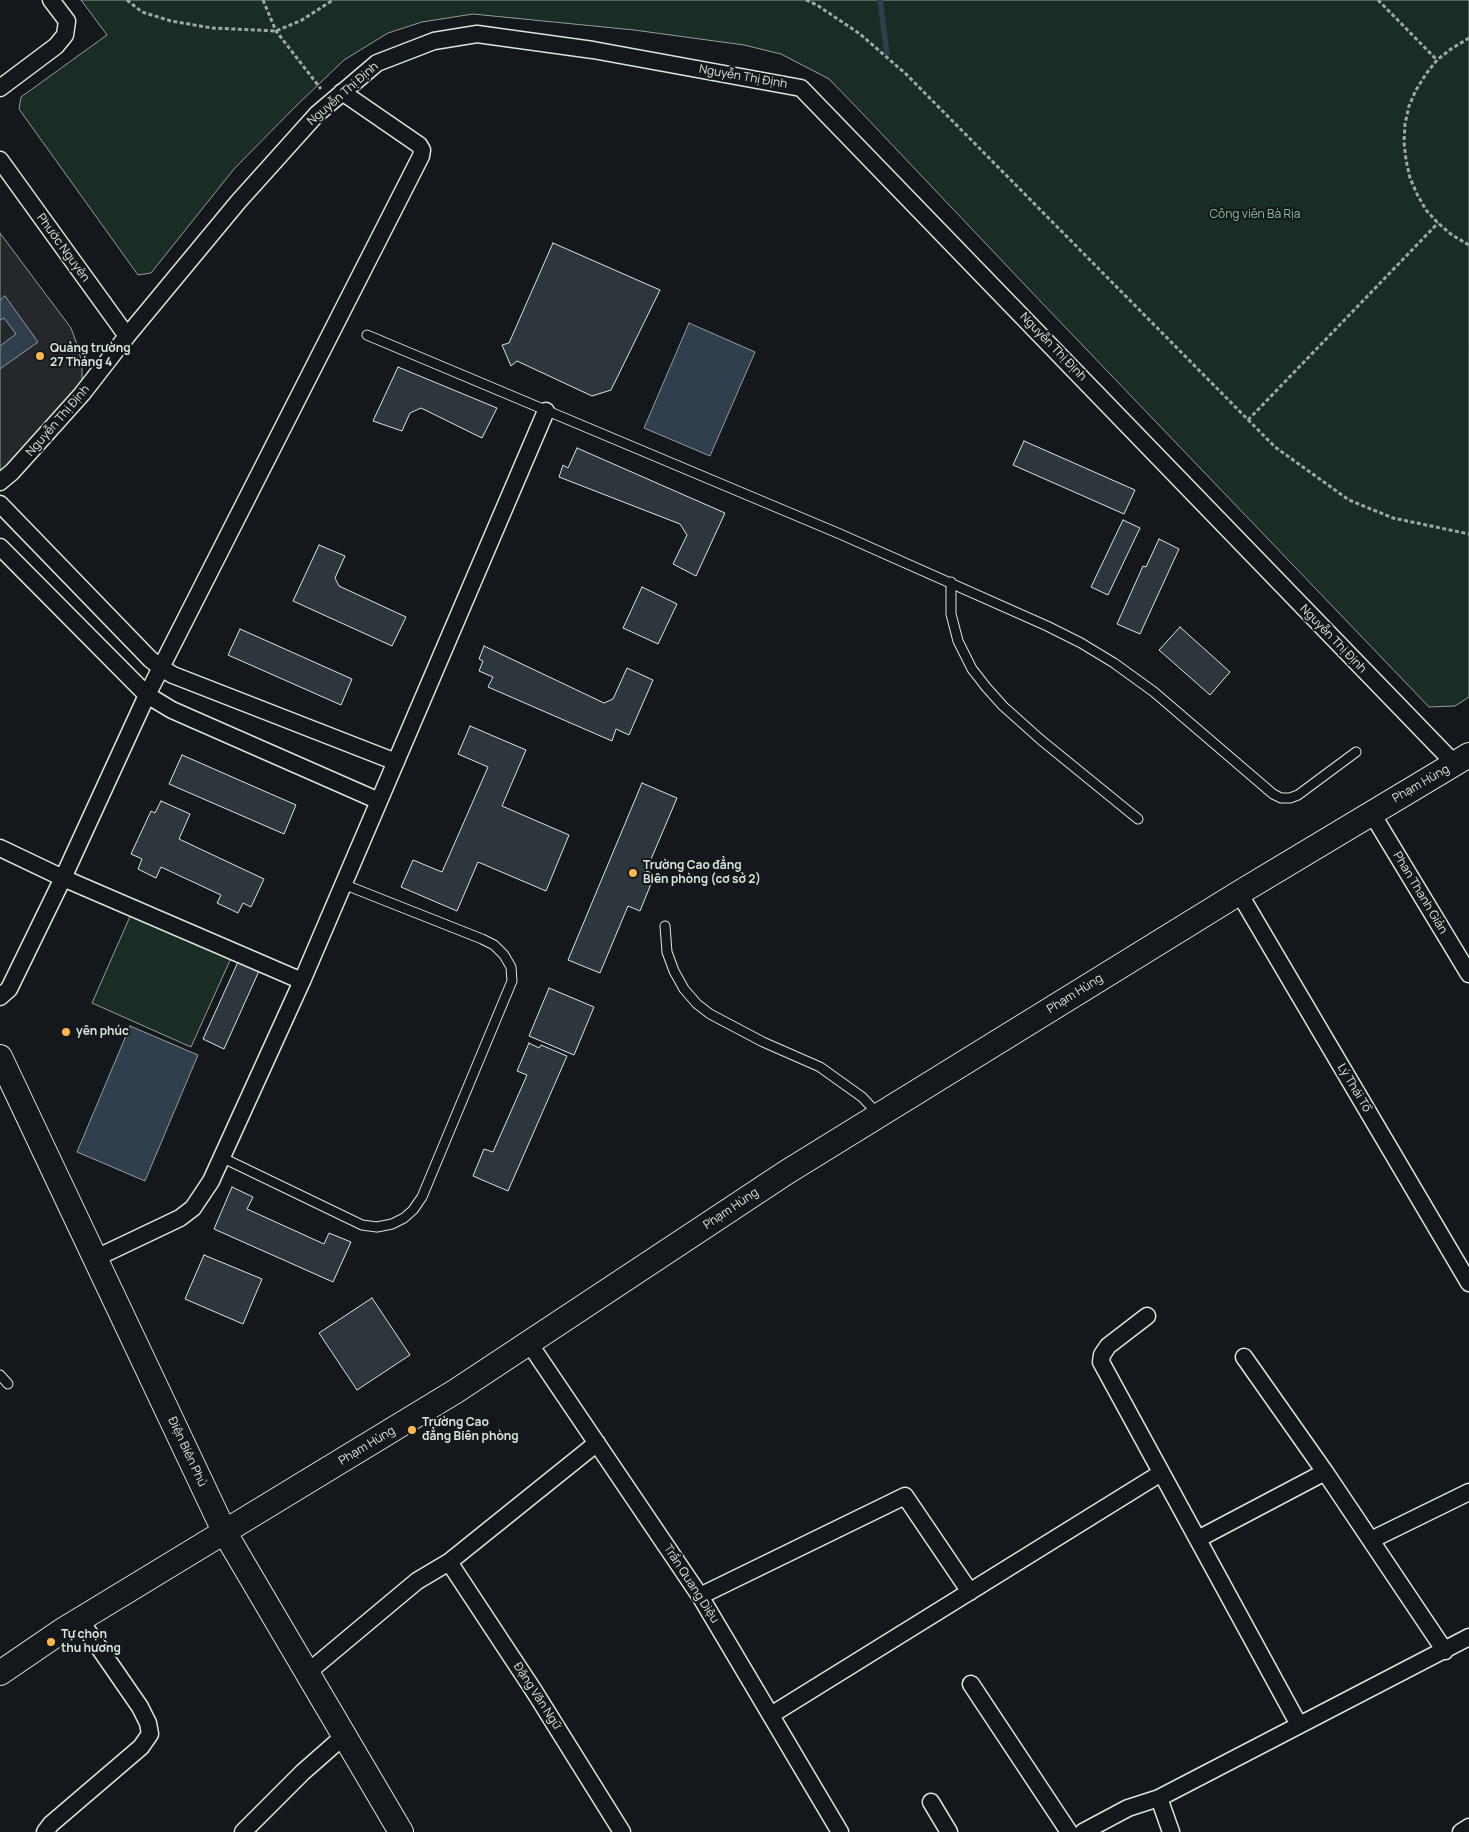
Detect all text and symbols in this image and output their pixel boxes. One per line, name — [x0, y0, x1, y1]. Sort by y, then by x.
street label: Nguyễn Thị Định — [305, 59, 381, 129]
street label: Nguyễn Thị Định — [698, 62, 788, 92]
park label: Công viên Bà Rịa — [1209, 208, 1301, 222]
street label: Phước Nguyên — [33, 211, 93, 285]
street label: Nguyễn Thị Định — [1017, 310, 1089, 384]
place label: Quảng trường 27 Tháng 4 — [50, 342, 131, 370]
marker: Quảng trường 27 Tháng 4 — [34, 350, 46, 362]
street label: Nguyễn Thị Định — [23, 383, 93, 459]
street label: Nguyễn Thị Định — [1297, 602, 1369, 676]
street label: Phạm Hùng — [1390, 762, 1452, 806]
street label: Phan Thanh Giản — [1390, 849, 1450, 937]
place label: Trường Cao đẳng Biên phòng (cơ sở 2) — [643, 859, 761, 887]
marker: Trường Cao đẳng Biên phòng (cơ sở 2) — [627, 867, 639, 879]
street label: Phạm Hùng — [1044, 971, 1106, 1017]
place label: yên phúc — [76, 1025, 129, 1039]
marker: yên phúc — [60, 1026, 72, 1038]
street label: Lý Thái Tổ — [1334, 1061, 1374, 1115]
street label: Phạm Hùng — [701, 1185, 761, 1233]
street label: Điện Biên Phủ — [165, 1415, 209, 1489]
place label: Trường Cao đẳng Biên phòng — [422, 1416, 519, 1444]
street label: Phạm Hùng — [336, 1424, 398, 1468]
marker: Trường Cao đẳng Biên phòng — [406, 1424, 418, 1436]
street label: Trần Quang Diệu — [660, 1542, 722, 1626]
place label: Tự chọn thu hương — [61, 1628, 121, 1656]
marker: Tự chọn thu hương — [45, 1636, 57, 1648]
street label: Đặng Văn Ngữ — [510, 1660, 564, 1732]

